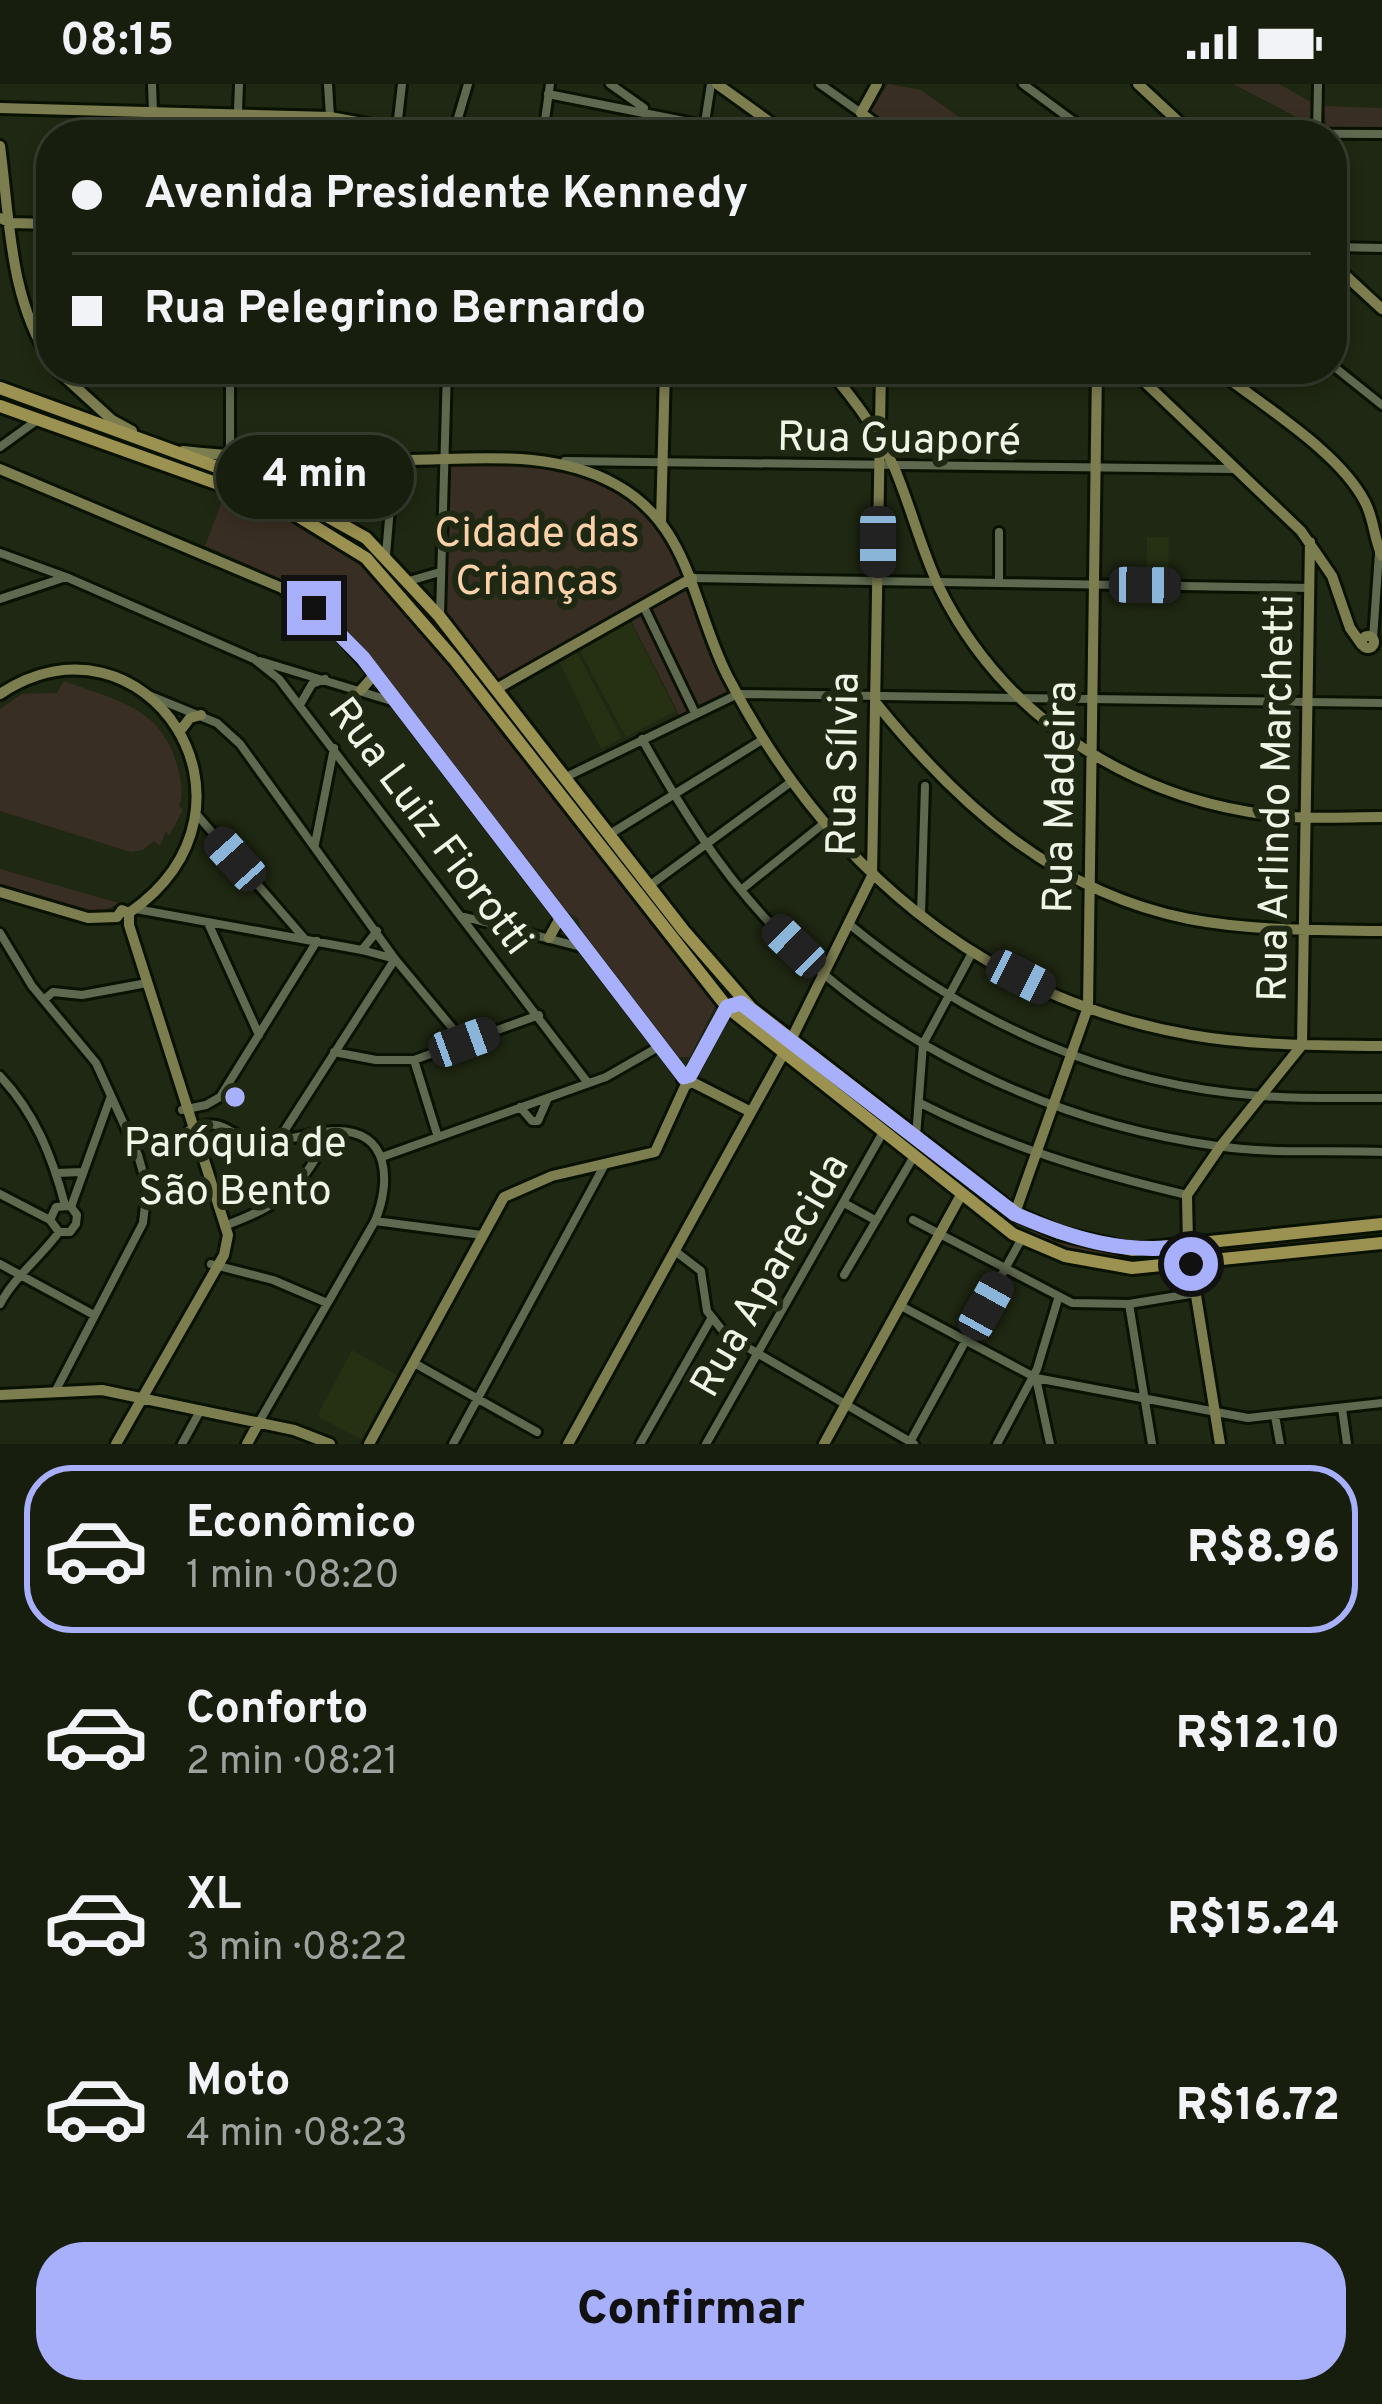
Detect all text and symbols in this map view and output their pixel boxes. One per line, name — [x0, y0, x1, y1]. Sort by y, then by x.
text: 08:15 — [60, 14, 174, 71]
text: Avenida Presidente Kennedy — [144, 167, 748, 224]
text: Rua Pelegrino Bernardo — [144, 282, 646, 339]
street label: Rua Guaporé — [776, 413, 1021, 470]
callout: 4 min — [215, 434, 413, 518]
text: 4 min — [263, 452, 367, 501]
car — [860, 506, 896, 578]
park label: Cidade das Crianças — [434, 509, 640, 610]
car — [1109, 566, 1181, 604]
route end — [287, 581, 341, 635]
street label: Rua Arlindo Marchetti — [1248, 594, 1309, 1002]
street label: Rua Sílvia — [817, 671, 874, 857]
street label: Rua Madeira — [1034, 680, 1091, 914]
street label: Rua Luiz Fiorotti — [314, 688, 542, 967]
car — [198, 820, 272, 898]
car — [756, 908, 832, 984]
car — [981, 945, 1061, 1009]
car — [424, 1013, 504, 1071]
marker: Paróquia de São Bento — [222, 1084, 248, 1110]
place label: Paróquia de São Bento — [123, 1119, 347, 1220]
street label: Rua Aparecida — [681, 1145, 863, 1408]
route start — [1164, 1237, 1218, 1291]
car — [953, 1266, 1019, 1346]
icon: car — [42, 1495, 150, 1603]
text: Econômico — [186, 1496, 416, 1553]
text: R$8.96 — [1187, 1521, 1340, 1578]
text: 1 min · 08:20 — [186, 1553, 400, 1602]
icon: car — [42, 1681, 150, 1789]
text: Conforto — [186, 1682, 369, 1739]
text: R$12.10 — [1176, 1707, 1340, 1764]
text: 2 min · 08:21 — [186, 1739, 398, 1788]
icon: car — [42, 1867, 150, 1975]
text: XL — [186, 1868, 241, 1925]
text: R$15.24 — [1167, 1893, 1340, 1950]
text: 3 min · 08:22 — [186, 1925, 407, 1974]
icon: car — [42, 2053, 150, 2161]
text: Moto — [186, 2054, 290, 2111]
text: R$16.72 — [1176, 2079, 1340, 2136]
text: 4 min · 08:23 — [186, 2111, 408, 2160]
button: Confirmar — [36, 2242, 1346, 2380]

